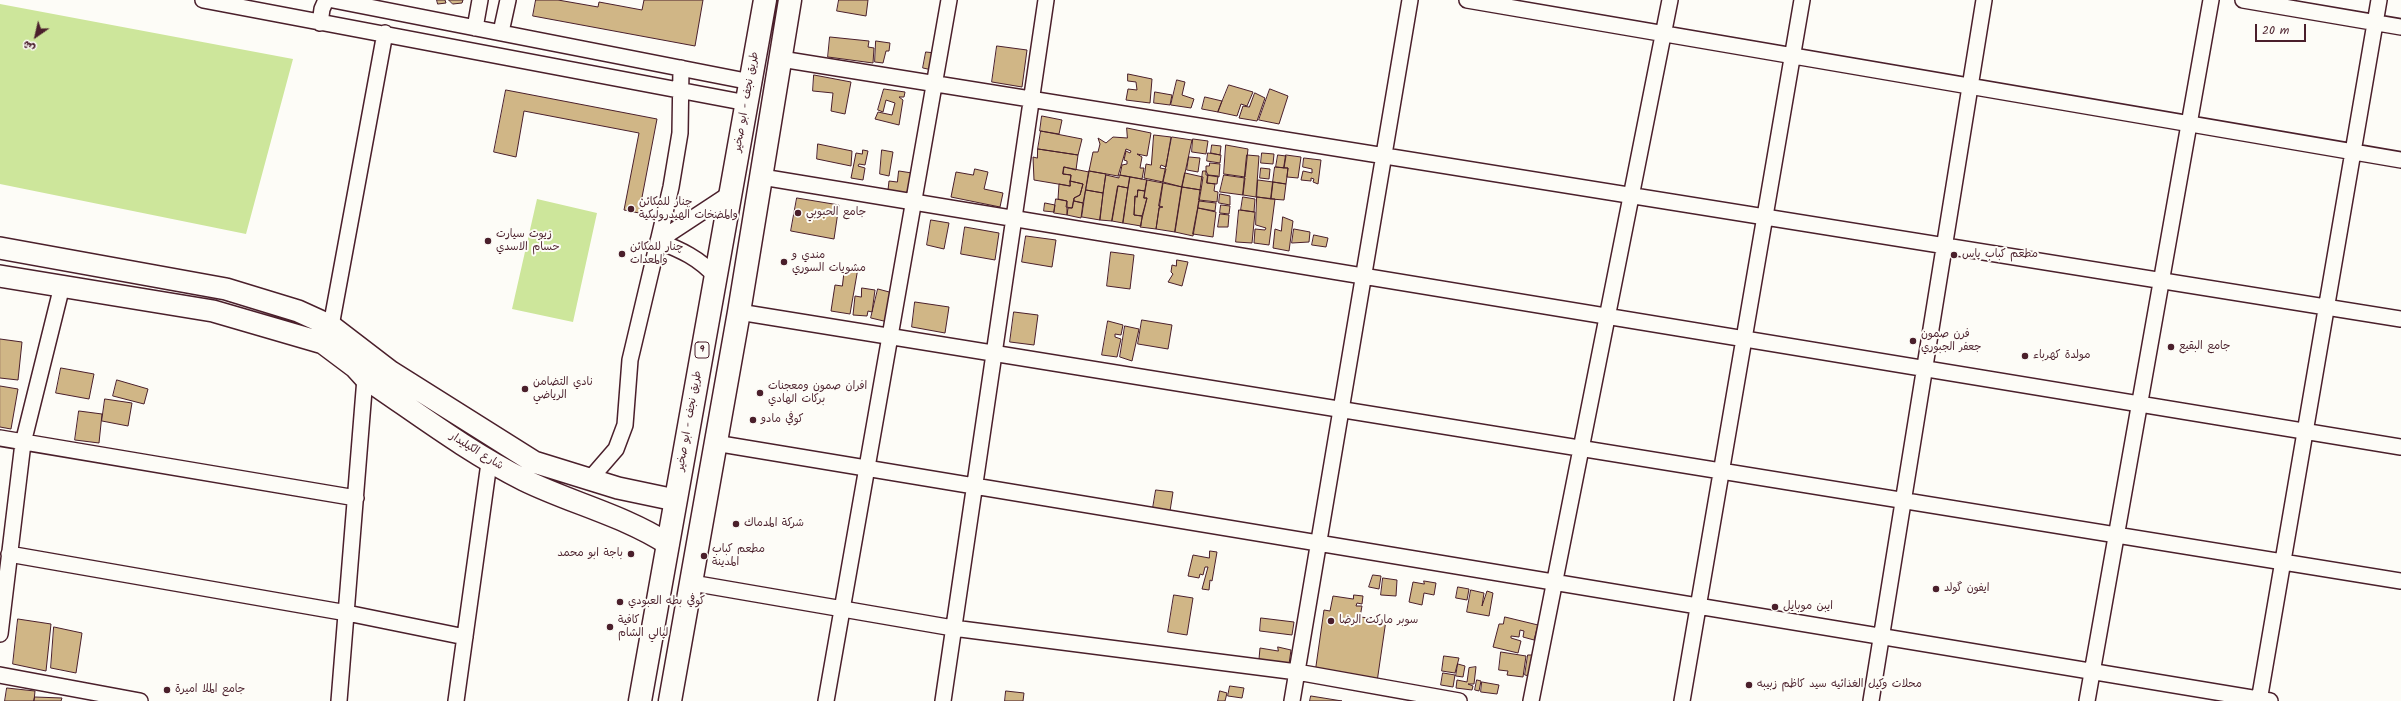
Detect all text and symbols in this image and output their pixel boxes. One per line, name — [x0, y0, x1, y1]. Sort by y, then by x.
north arrow — [16, 16, 56, 56]
scale bar — [2257, 16, 2308, 42]
text: 20 m — [2262, 21, 2289, 40]
text: ش — [19, 35, 39, 57]
street label: طريق نجف - ابو صخير — [732, 51, 762, 153]
place label: چنار للمكائن والمضخات الهيدروليكية — [639, 196, 738, 222]
marker: چنار للمكائن والمضخات الهيدروليكية — [626, 204, 636, 214]
place label: جامع الحبوبي — [806, 206, 866, 220]
marker: جامع الحبوبي — [793, 208, 803, 218]
place label: زيوت سيارت حسام الاسدي — [496, 228, 559, 254]
marker: زيوت سيارت حسام الاسدي — [483, 236, 493, 246]
place label: چنار للمكائن والمعدات — [630, 241, 683, 267]
place label: مطعم كباب ياس — [1962, 248, 2038, 262]
marker: چنار للمكائن والمعدات — [617, 249, 627, 259]
place label: مندي و مشويات السوري — [792, 249, 866, 275]
marker: مطعم كباب ياس — [1949, 250, 1959, 260]
marker: مندي و مشويات السوري — [779, 257, 789, 267]
place label: فرن صمون جعفر الجبوري — [1921, 328, 1982, 354]
marker: فرن صمون جعفر الجبوري — [1908, 336, 1918, 346]
place label: جامع البقيع — [2179, 340, 2231, 354]
road number: 9 — [695, 342, 709, 358]
marker: جامع البقيع — [2166, 342, 2176, 352]
place label: مولدة كهرباء — [2033, 349, 2090, 363]
marker: مولدة كهرباء — [2020, 351, 2030, 361]
street label: طريق نجف - ابو صخير — [675, 370, 705, 472]
place label: نادي التضامن الرياضي — [533, 376, 593, 402]
place label: افران صمون ومعجنات بركات الهادي — [768, 380, 867, 406]
marker: نادي التضامن الرياضي — [520, 384, 530, 394]
marker: افران صمون ومعجنات بركات الهادي — [755, 388, 765, 398]
place label: كوفي مادو — [761, 413, 803, 427]
marker: كوفي مادو — [748, 415, 758, 425]
street label: شارع الكيليدار — [447, 430, 505, 474]
place label: شركة المدماك — [744, 517, 804, 531]
marker: شركة المدماك — [731, 519, 741, 529]
place label: مطعم كباب المدينة — [712, 543, 765, 569]
place label: باجة ابو محمد — [557, 547, 623, 561]
marker: باجة ابو محمد — [626, 549, 636, 559]
marker: مطعم كباب المدينة — [699, 551, 709, 561]
place label: ايفون گولد — [1944, 582, 1989, 596]
marker: ايفون گولد — [1931, 584, 1941, 594]
place label: كوفي بطه العبودي — [628, 595, 705, 609]
marker: كوفي بطه العبودي — [615, 597, 625, 607]
place label: ايبن موبايل — [1783, 600, 1833, 614]
marker: ايبن موبايل — [1770, 602, 1780, 612]
place label: كافية ليالي الشام — [618, 614, 668, 640]
place label: سوبر ماركت الرضا — [1339, 614, 1418, 628]
marker: سوبر ماركت الرضا — [1326, 616, 1336, 626]
marker: كافية ليالي الشام — [605, 622, 615, 632]
place label: محلات وكيل الغذائيه سيد كاظم زبيبه — [1757, 678, 1922, 692]
marker: محلات وكيل الغذائيه سيد كاظم زبيبه — [1744, 680, 1754, 690]
place label: جامع الملا اميرة — [175, 683, 245, 697]
marker: جامع الملا اميرة — [162, 685, 172, 695]

